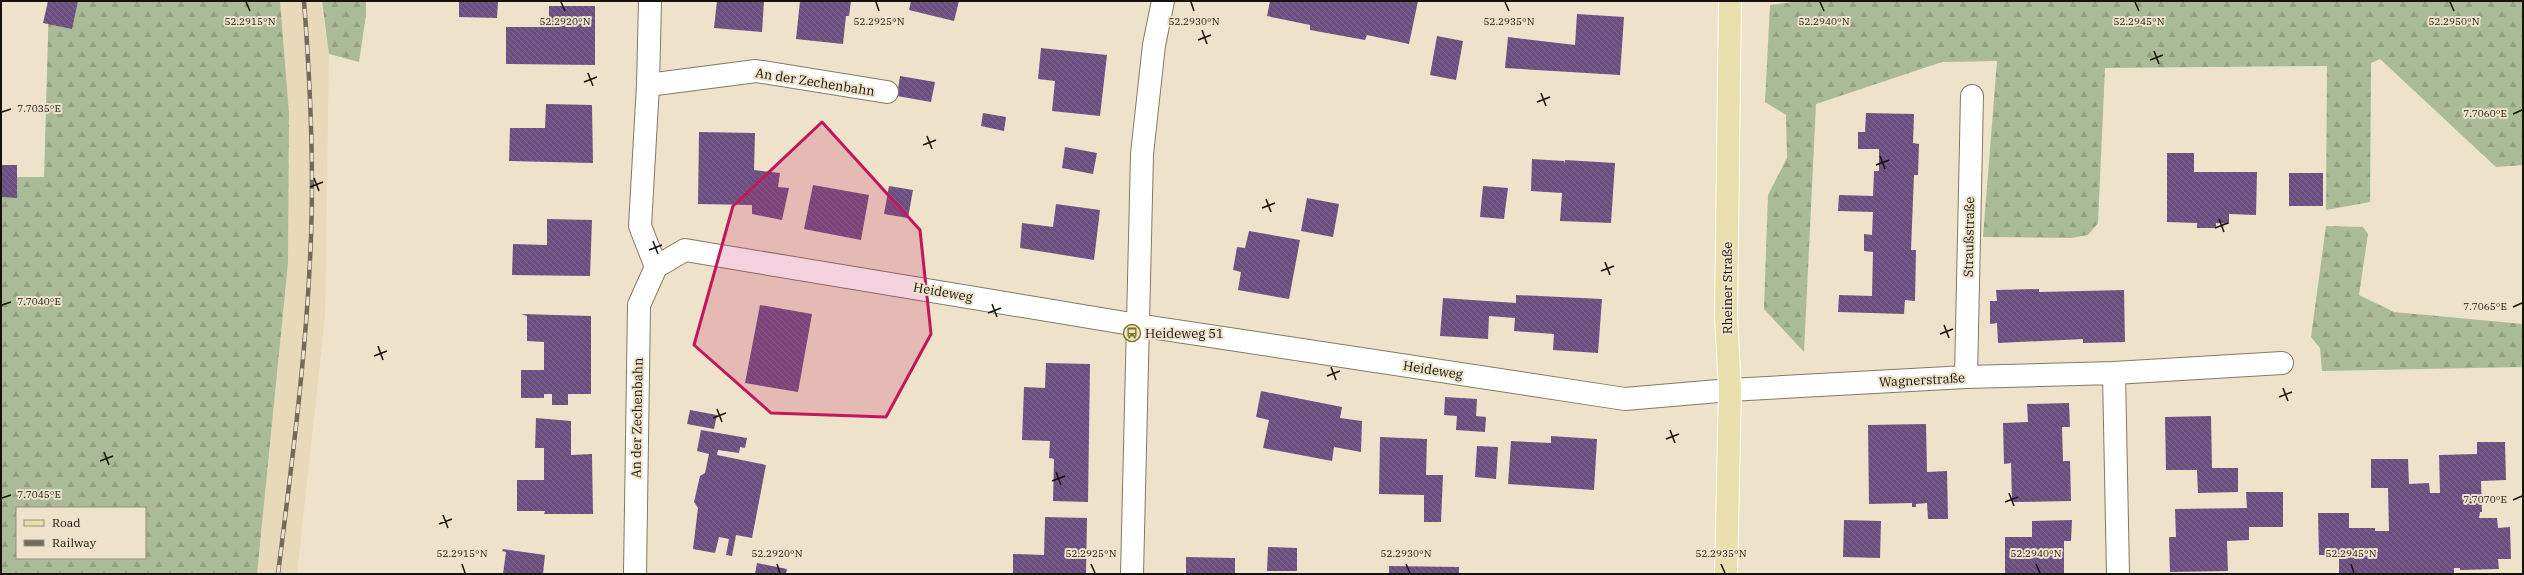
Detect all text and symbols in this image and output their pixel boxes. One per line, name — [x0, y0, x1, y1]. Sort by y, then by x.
text: 52.2915°N — [224, 15, 276, 28]
text: 52.2920°N — [539, 15, 591, 28]
text: 52.2925°N — [853, 15, 905, 28]
text: 52.2930°N — [1168, 15, 1220, 28]
text: 52.2935°N — [1483, 15, 1535, 28]
text: 52.2940°N — [1798, 15, 1850, 28]
text: 52.2945°N — [2113, 15, 2165, 28]
text: 52.2950°N — [2428, 15, 2480, 28]
street label: An der Zechenbahn — [754, 64, 876, 100]
text: 7.7035°E — [17, 102, 61, 115]
text: 7.7060°E — [2463, 107, 2507, 120]
street label: Straußstraße — [1960, 197, 1978, 277]
street label: Rheiner Straße — [1719, 242, 1736, 334]
street label: Heideweg — [912, 278, 974, 306]
text: 7.7040°E — [17, 295, 61, 308]
text: 7.7065°E — [2463, 300, 2507, 313]
bus stop icon: Heideweg 51 — [1122, 323, 1142, 343]
place label: Heideweg 51 — [1145, 325, 1224, 342]
street label: Heideweg — [1402, 357, 1464, 383]
street label: An der Zechenbahn — [627, 358, 647, 478]
street label: Wagnerstraße — [1879, 369, 1965, 391]
text: 7.7045°E — [17, 488, 61, 501]
text: 7.7070°E — [2463, 493, 2507, 506]
legend — [16, 507, 146, 559]
text: Road — [52, 515, 81, 530]
text: Railway — [52, 535, 97, 550]
text: 52.2915°N — [436, 547, 488, 560]
text: 52.2920°N — [751, 547, 803, 560]
text: 52.2925°N — [1065, 547, 1117, 560]
text: 52.2930°N — [1380, 547, 1432, 560]
text: 52.2935°N — [1695, 547, 1747, 560]
text: 52.2940°N — [2010, 547, 2062, 560]
text: 52.2945°N — [2325, 547, 2377, 560]

